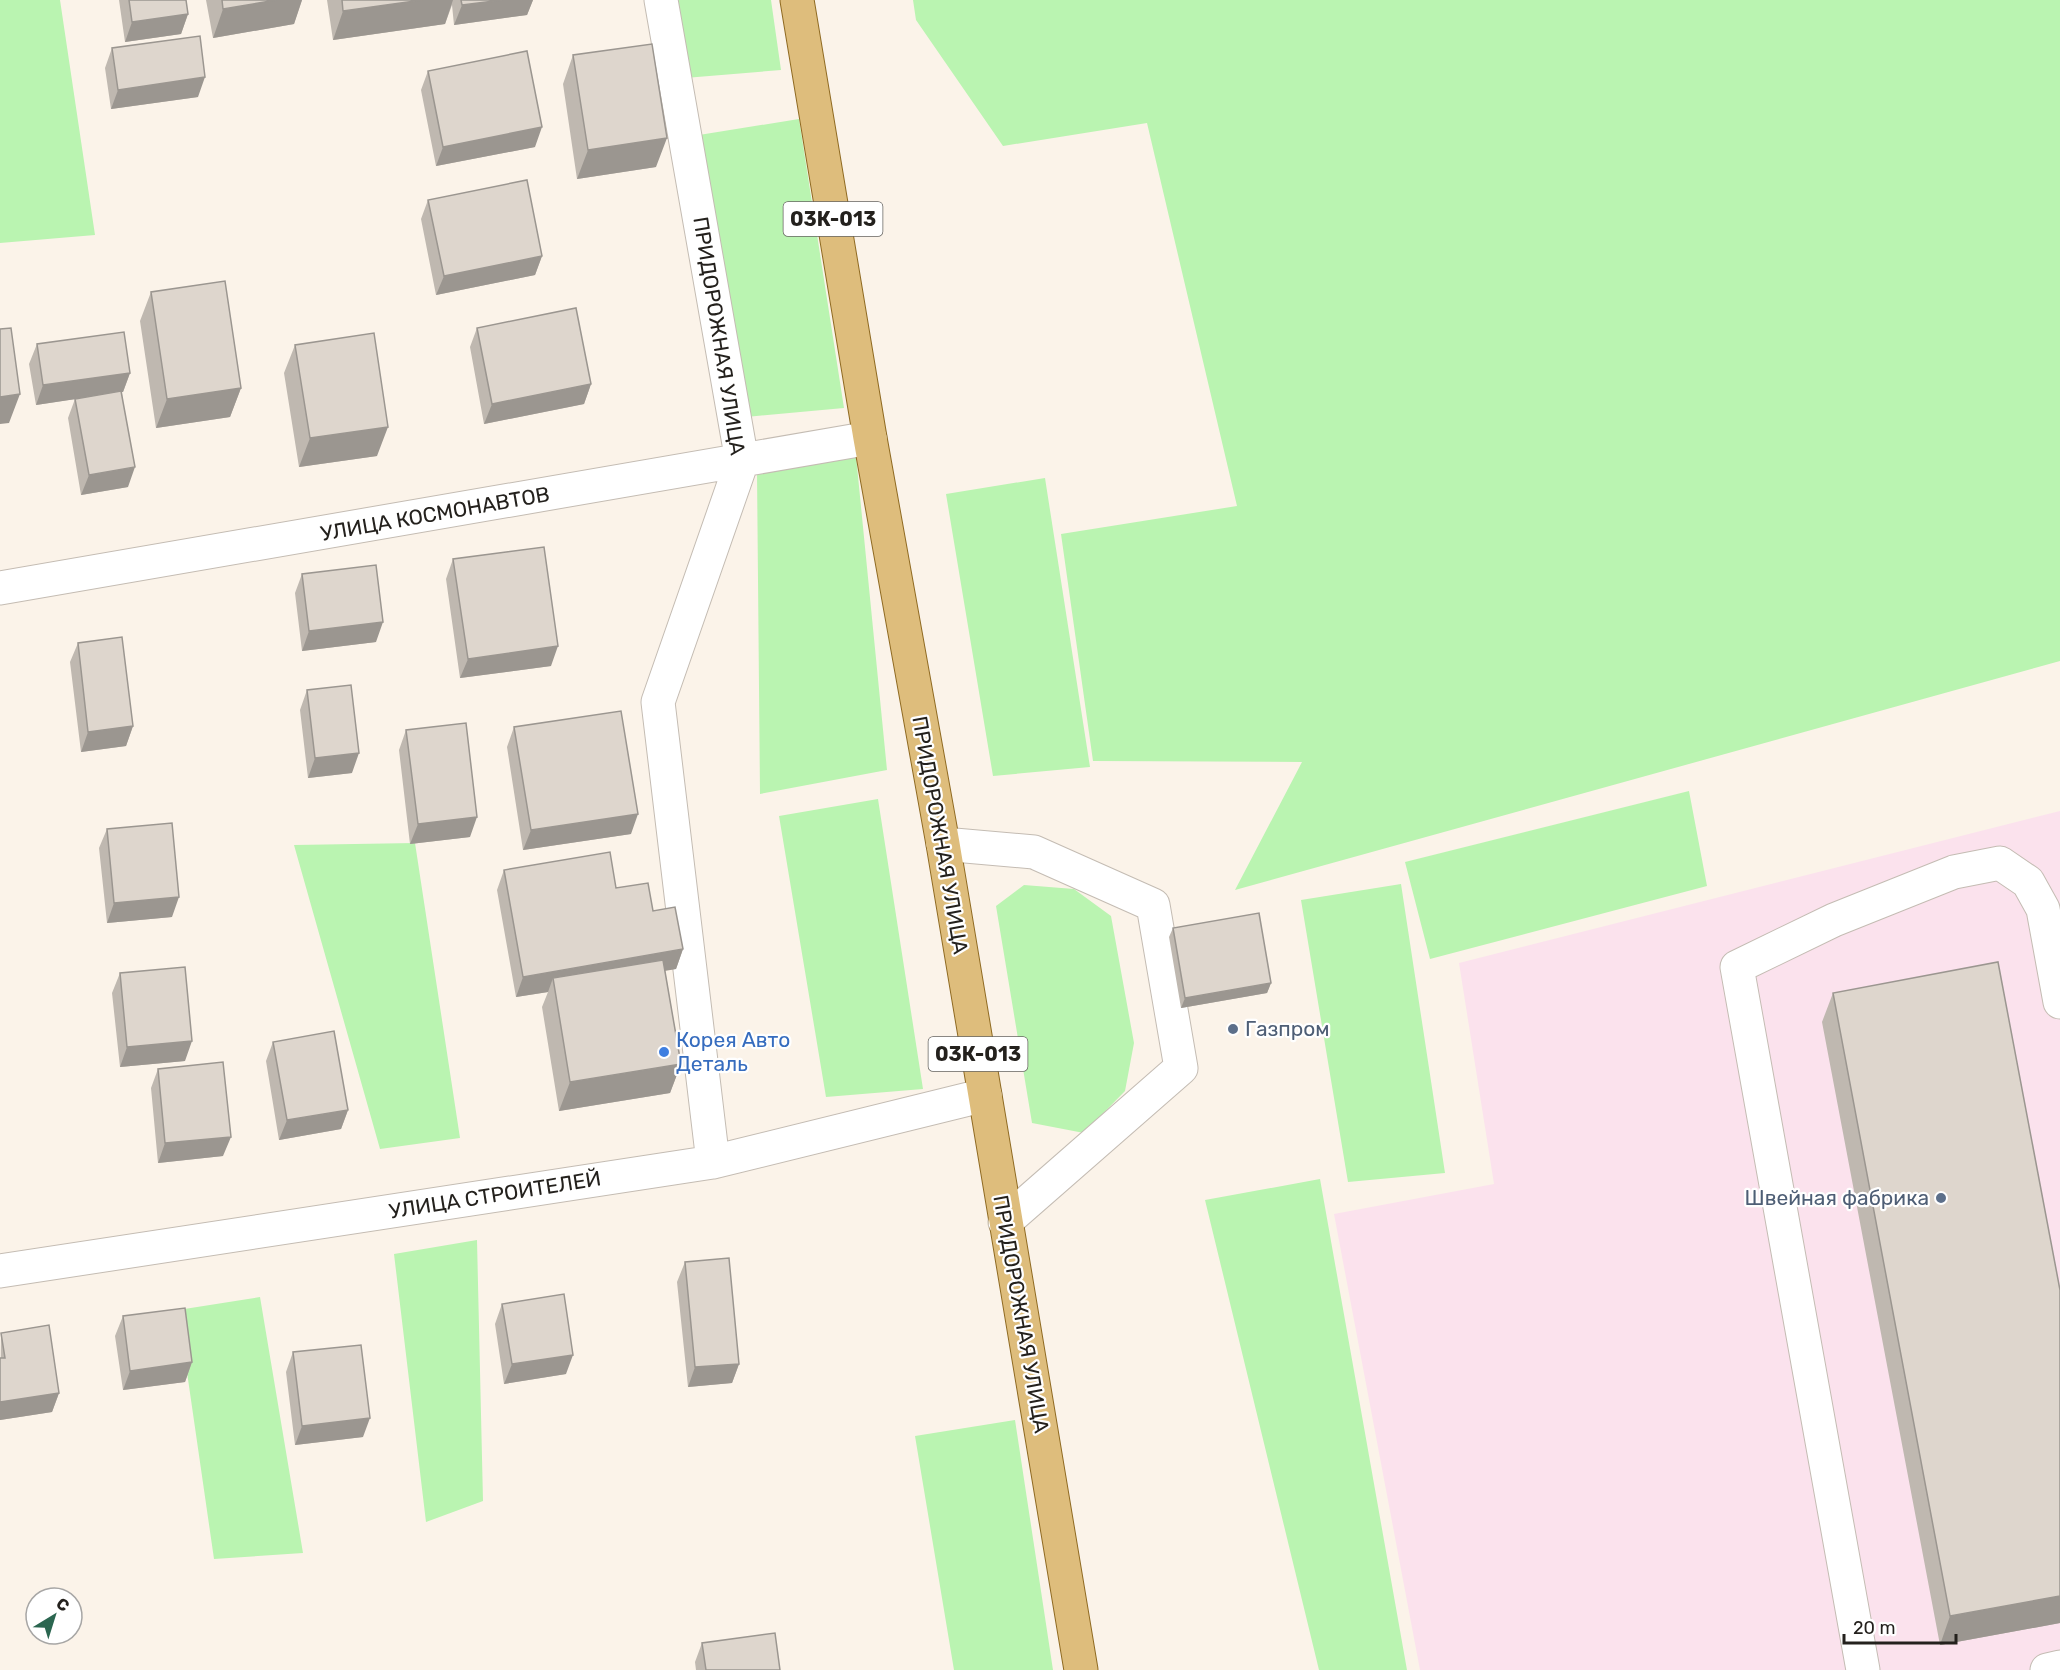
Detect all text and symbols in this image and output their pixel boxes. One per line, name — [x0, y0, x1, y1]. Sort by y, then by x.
road number: 03К-013 — [784, 202, 882, 236]
street label: ПРИДОРОЖНАЯ УЛИЦА — [688, 215, 751, 457]
street label: УЛИЦА КОСМОНАВТОВ — [319, 481, 551, 546]
street label: ПРИДОРОЖНАЯ УЛИЦА — [907, 714, 974, 956]
place label: Газпром — [1245, 1016, 1330, 1041]
marker: Газпром — [1226, 1022, 1240, 1036]
place label: Корея Авто Деталь — [676, 1027, 790, 1076]
road number: 03К-013 — [928, 1037, 1028, 1071]
marker: Корея Авто Деталь — [657, 1045, 671, 1059]
street label: УЛИЦА СТРОИТЕЛЕЙ — [387, 1165, 603, 1224]
place label: Швейная фабрика — [1745, 1185, 1929, 1210]
marker: Швейная фабрика — [1934, 1191, 1948, 1205]
street label: ПРИДОРОЖНАЯ УЛИЦА — [988, 1193, 1055, 1435]
north arrow — [24, 1586, 84, 1646]
text: С — [53, 1594, 73, 1616]
scale bar — [1844, 1607, 1956, 1645]
text: 20 m — [1853, 1617, 1895, 1639]

